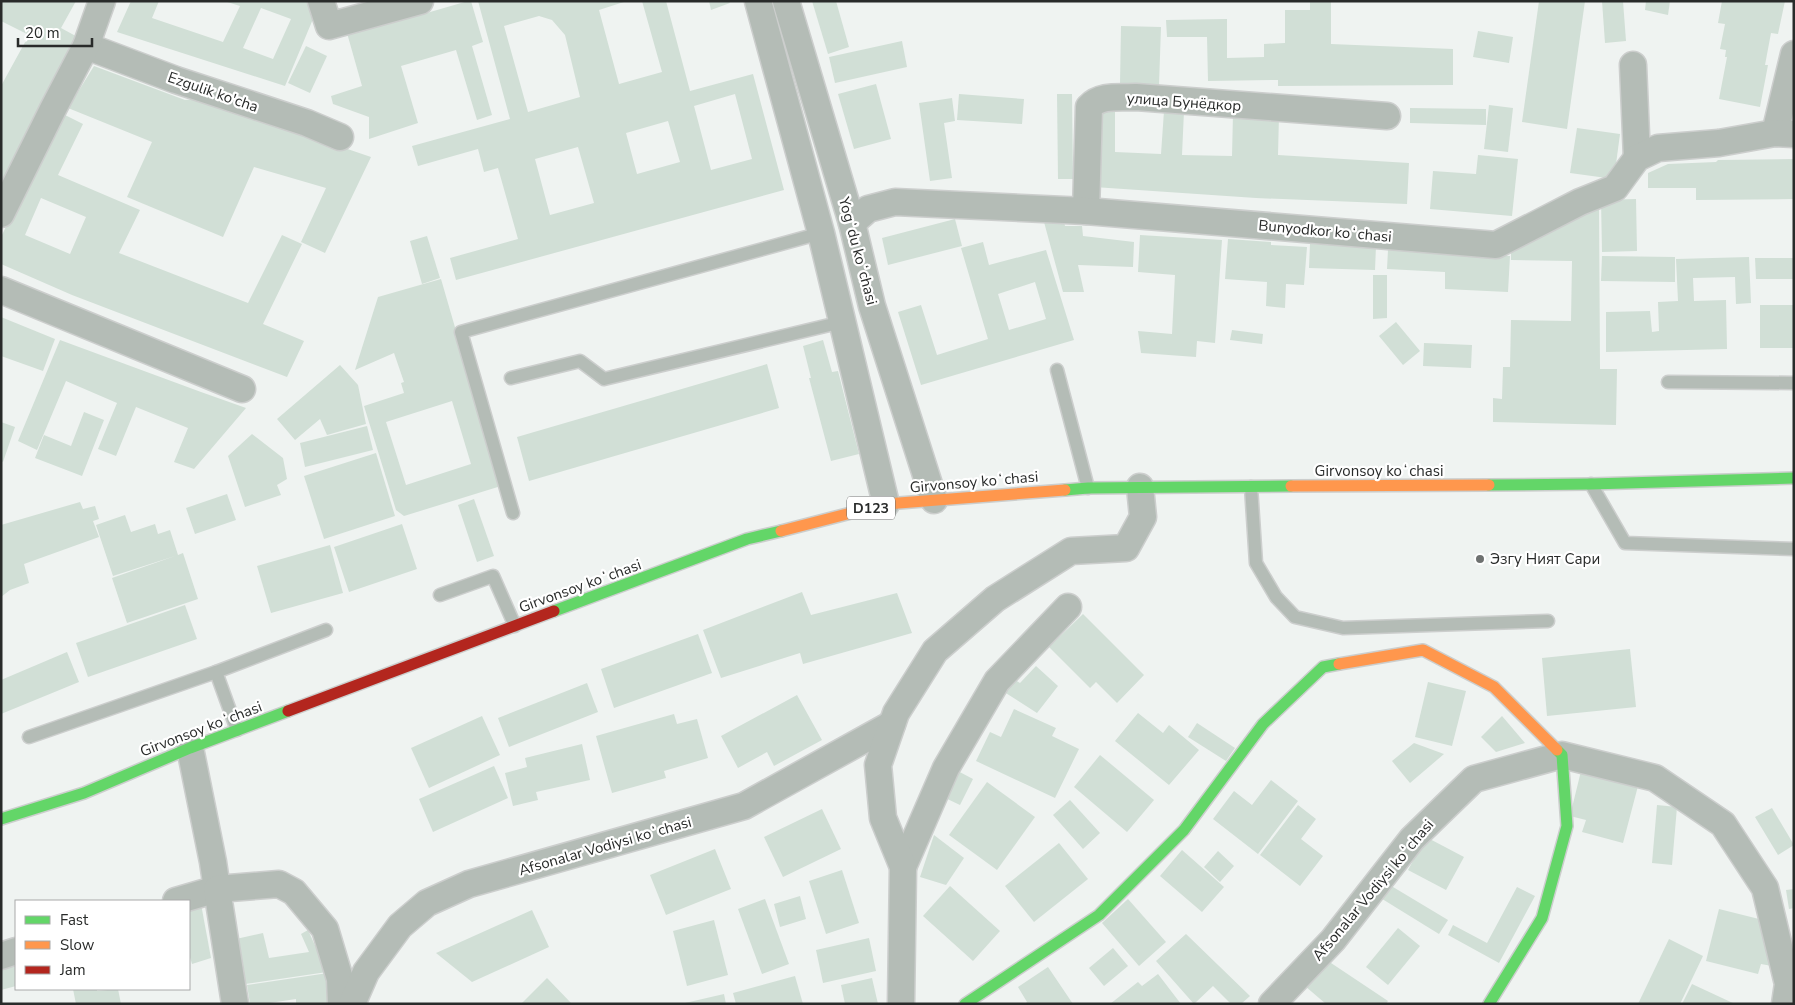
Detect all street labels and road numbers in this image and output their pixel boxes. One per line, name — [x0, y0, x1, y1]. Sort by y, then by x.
street label: Ezgulik ko'cha — [165, 67, 261, 117]
street label: улица Бунёдкор — [1126, 88, 1242, 116]
street label: Yogʻdu koʻchasi — [834, 194, 882, 307]
street label: Bunyodkor koʻchasi — [1257, 215, 1393, 247]
street label: Girvonsoy koʻchasi — [1315, 461, 1443, 481]
street label: Girvonsoy koʻchasi — [909, 466, 1039, 498]
road number: D123 — [847, 496, 895, 520]
street label: Girvonsoy koʻchasi — [516, 555, 644, 617]
street label: Girvonsoy koʻchasi — [137, 697, 265, 761]
street label: Afsonalar Vodiysi koʻchasi — [516, 812, 694, 880]
street label: Afsonalar Vodiysi koʻchasi — [1308, 815, 1438, 965]

